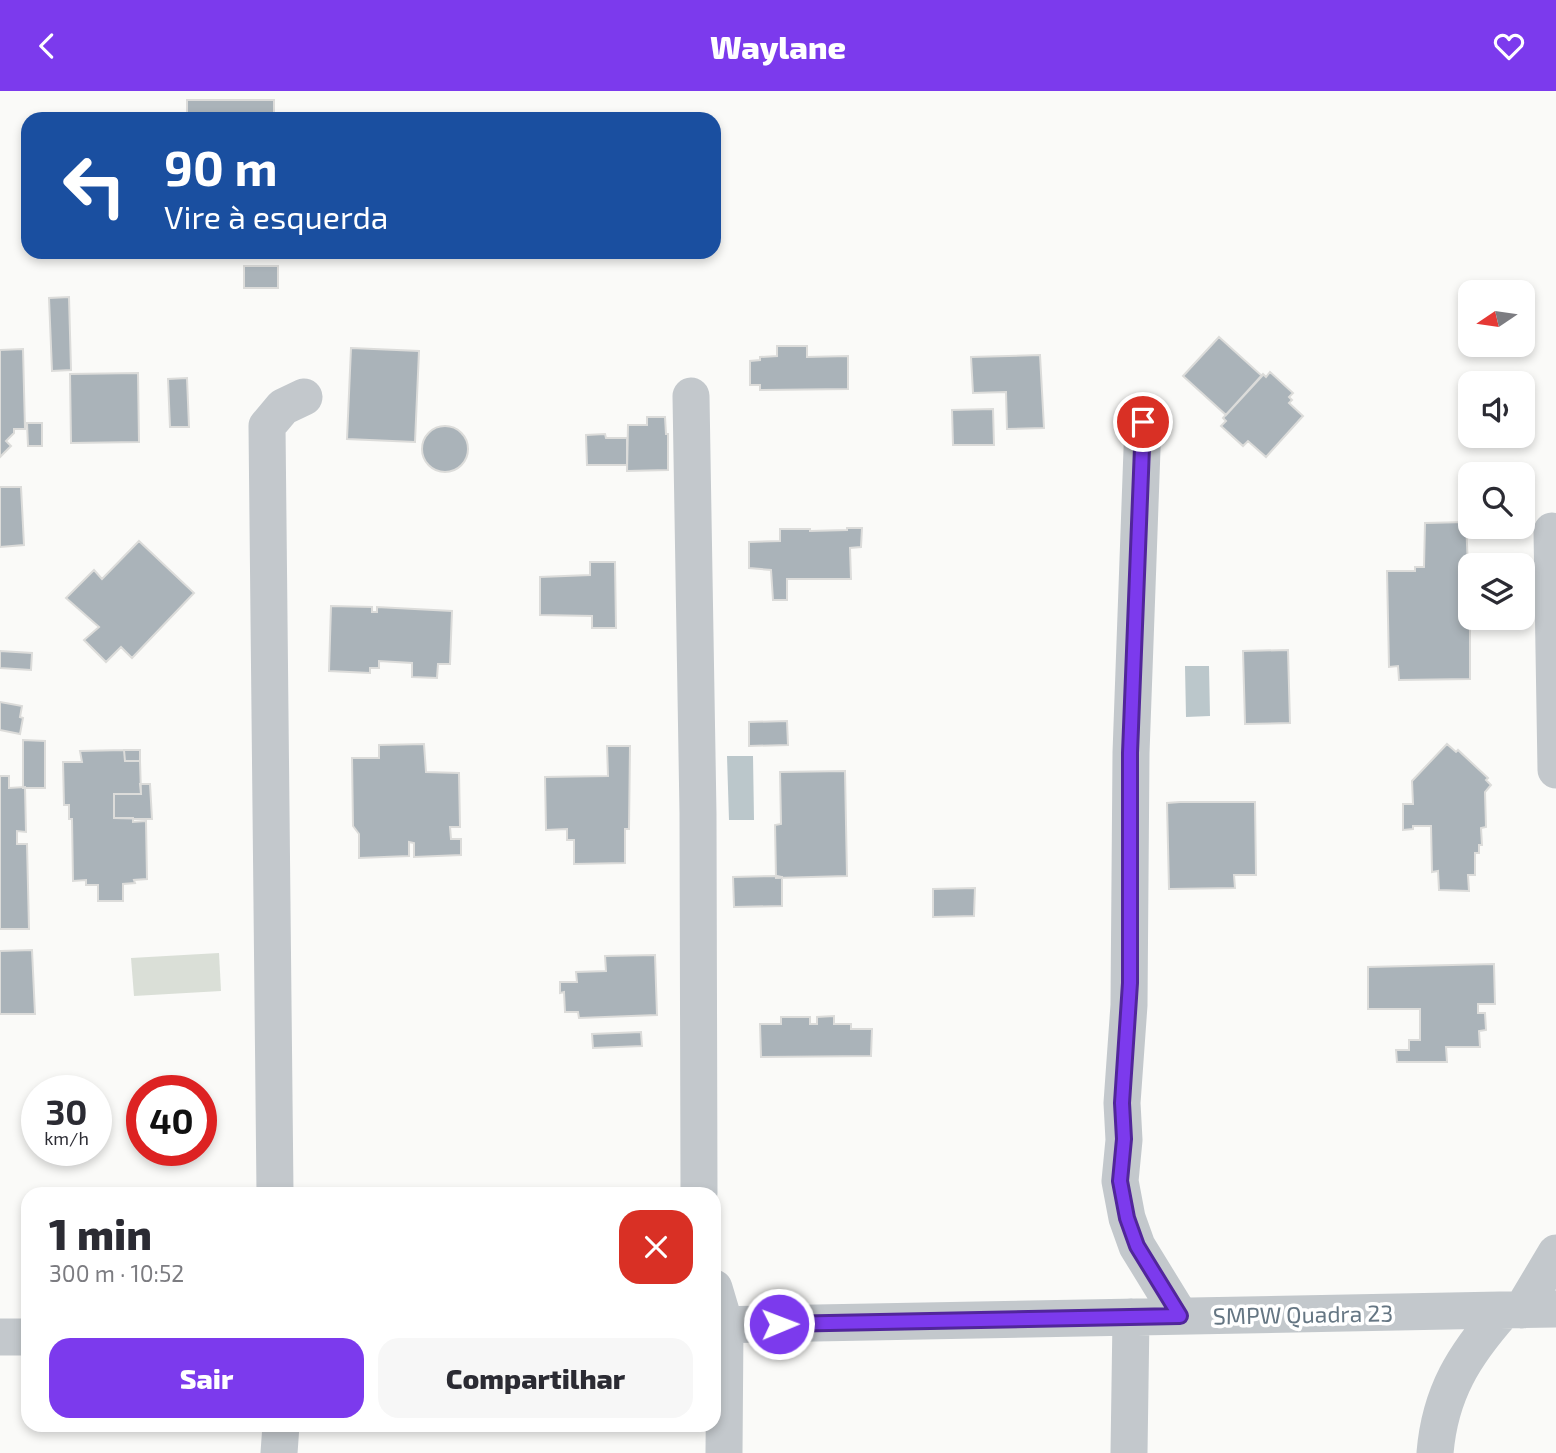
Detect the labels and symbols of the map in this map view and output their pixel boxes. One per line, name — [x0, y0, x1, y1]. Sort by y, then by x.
north arrow — [1458, 280, 1535, 357]
pin — [1113, 392, 1173, 452]
speed limit sign: 40 — [126, 1075, 217, 1166]
position arrow — [742, 1287, 816, 1361]
street label: SMPW Quadra 23 — [1213, 1298, 1393, 1330]

